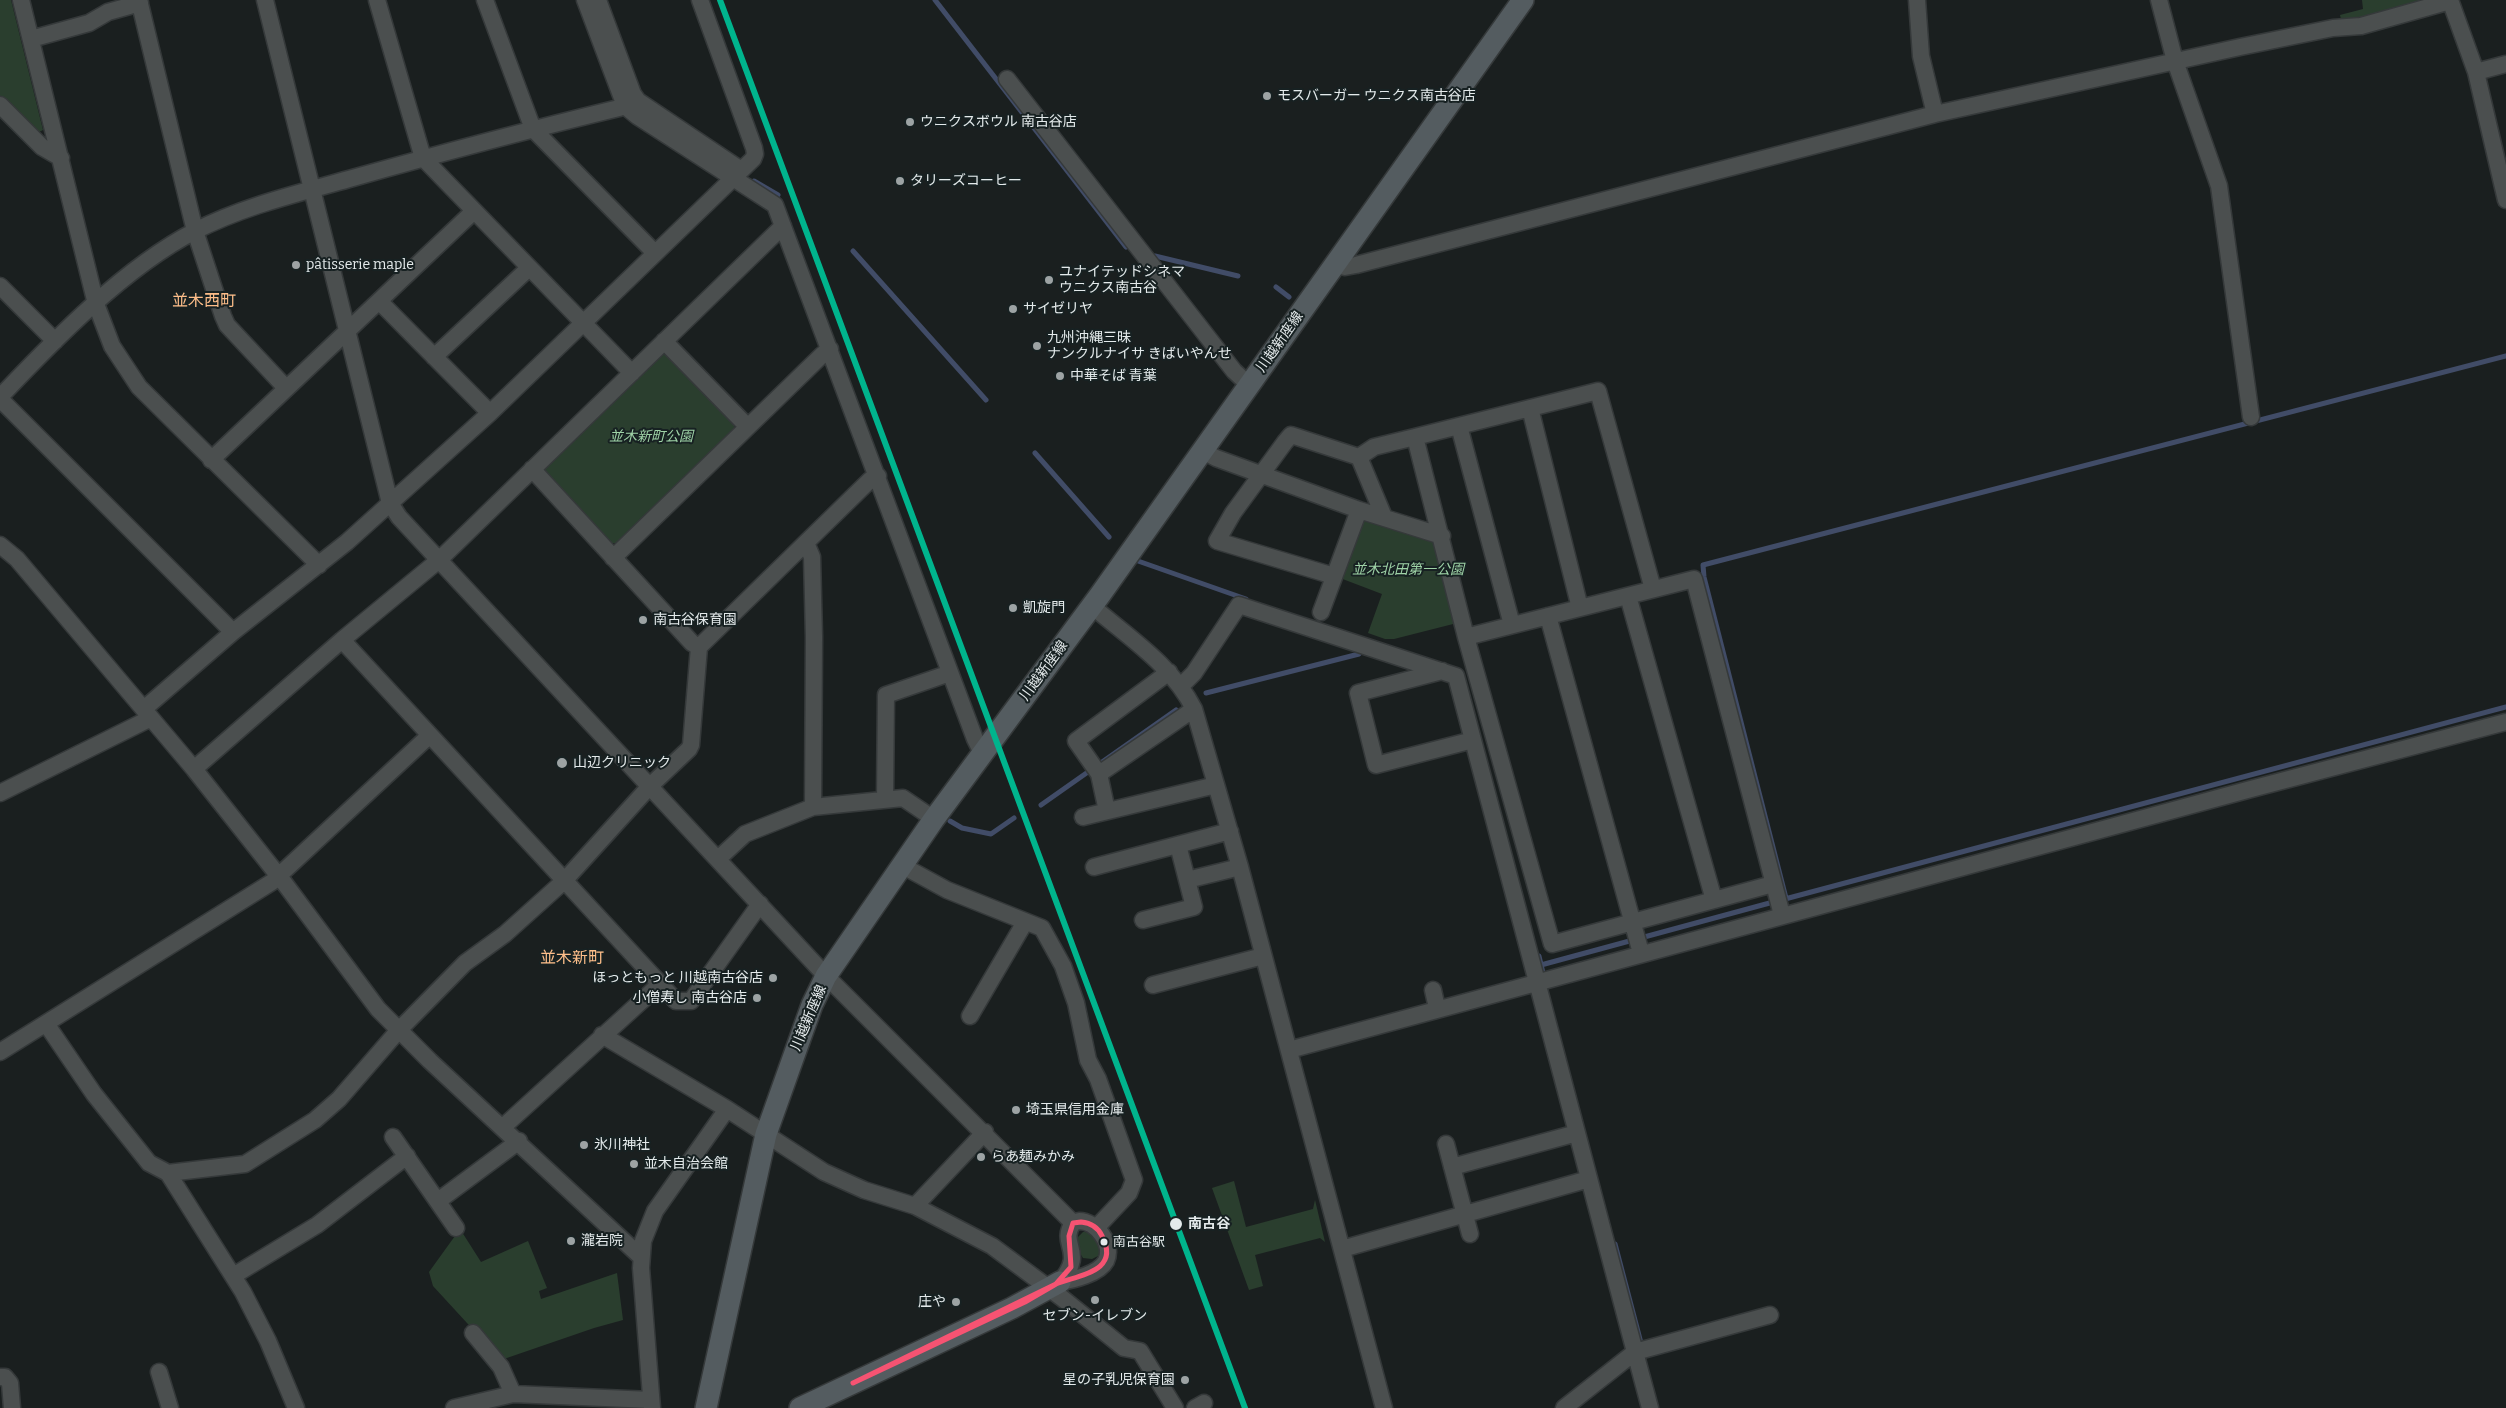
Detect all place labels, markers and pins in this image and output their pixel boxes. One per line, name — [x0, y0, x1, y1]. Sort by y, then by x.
place label: モスバーガー ウニクス南古谷店 — [1277, 88, 1476, 104]
marker: モスバーガー ウニクス南古谷店 — [1261, 90, 1273, 102]
place label: ウニクスボウル 南古谷店 — [920, 114, 1077, 130]
marker: ウニクスボウル 南古谷店 — [904, 116, 916, 128]
place label: タリーズコーヒー — [910, 173, 1022, 189]
marker: タリーズコーヒー — [894, 175, 906, 187]
place label: pâtisserie maple — [306, 257, 414, 273]
marker: pâtisserie maple — [290, 259, 302, 271]
place label: ユナイテッドシネマ ウニクス南古谷 — [1059, 264, 1185, 296]
marker: ユナイテッドシネマ ウニクス南古谷 — [1043, 274, 1055, 286]
place label: サイゼリヤ — [1023, 301, 1093, 317]
marker: サイゼリヤ — [1007, 303, 1019, 315]
place label: 九州沖縄三昧 ナンクルナイサ きばいやんせ — [1047, 330, 1232, 362]
marker: 九州沖縄三昧 ナンクルナイサ きばいやんせ — [1031, 340, 1043, 352]
place label: 中華そば 青葉 — [1070, 368, 1157, 384]
marker: 中華そば 青葉 — [1054, 370, 1066, 382]
place label: 凱旋門 — [1023, 600, 1065, 616]
marker: 凱旋門 — [1007, 602, 1019, 614]
place label: 南古谷保育園 — [653, 612, 737, 628]
marker: 南古谷保育園 — [637, 614, 649, 626]
place label: 山辺クリニック — [573, 755, 671, 771]
marker: 山辺クリニック — [555, 756, 569, 770]
place label: ほっともっと 川越南古谷店 — [592, 970, 763, 986]
marker: ほっともっと 川越南古谷店 — [767, 972, 779, 984]
place label: 小僧寿し 南古谷店 — [632, 990, 747, 1006]
marker: 小僧寿し 南古谷店 — [751, 992, 763, 1004]
place label: 埼玉県信用金庫 — [1026, 1102, 1124, 1118]
marker: 埼玉県信用金庫 — [1010, 1104, 1022, 1116]
place label: 氷川神社 — [594, 1137, 650, 1153]
marker: 氷川神社 — [578, 1139, 590, 1151]
place label: らあ麺みかみ — [991, 1149, 1075, 1165]
marker: らあ麺みかみ — [975, 1151, 987, 1163]
place label: 並木自治会館 — [644, 1156, 728, 1172]
marker: 並木自治会館 — [628, 1158, 640, 1170]
marker: 南古谷 — [1168, 1216, 1184, 1232]
place label: 南古谷 — [1188, 1216, 1230, 1232]
place label: 瀧岩院 — [581, 1233, 623, 1249]
place label: 南古谷駅 — [1113, 1234, 1165, 1250]
marker: 瀧岩院 — [565, 1235, 577, 1247]
marker: 南古谷駅 — [1099, 1237, 1109, 1247]
place label: 庄や — [918, 1294, 946, 1310]
marker: セブン-イレブン — [1089, 1294, 1101, 1306]
marker: 庄や — [950, 1296, 962, 1308]
place label: セブン-イレブン — [1043, 1308, 1147, 1324]
place label: 星の子乳児保育園 — [1063, 1372, 1175, 1388]
marker: 星の子乳児保育園 — [1179, 1374, 1191, 1386]

